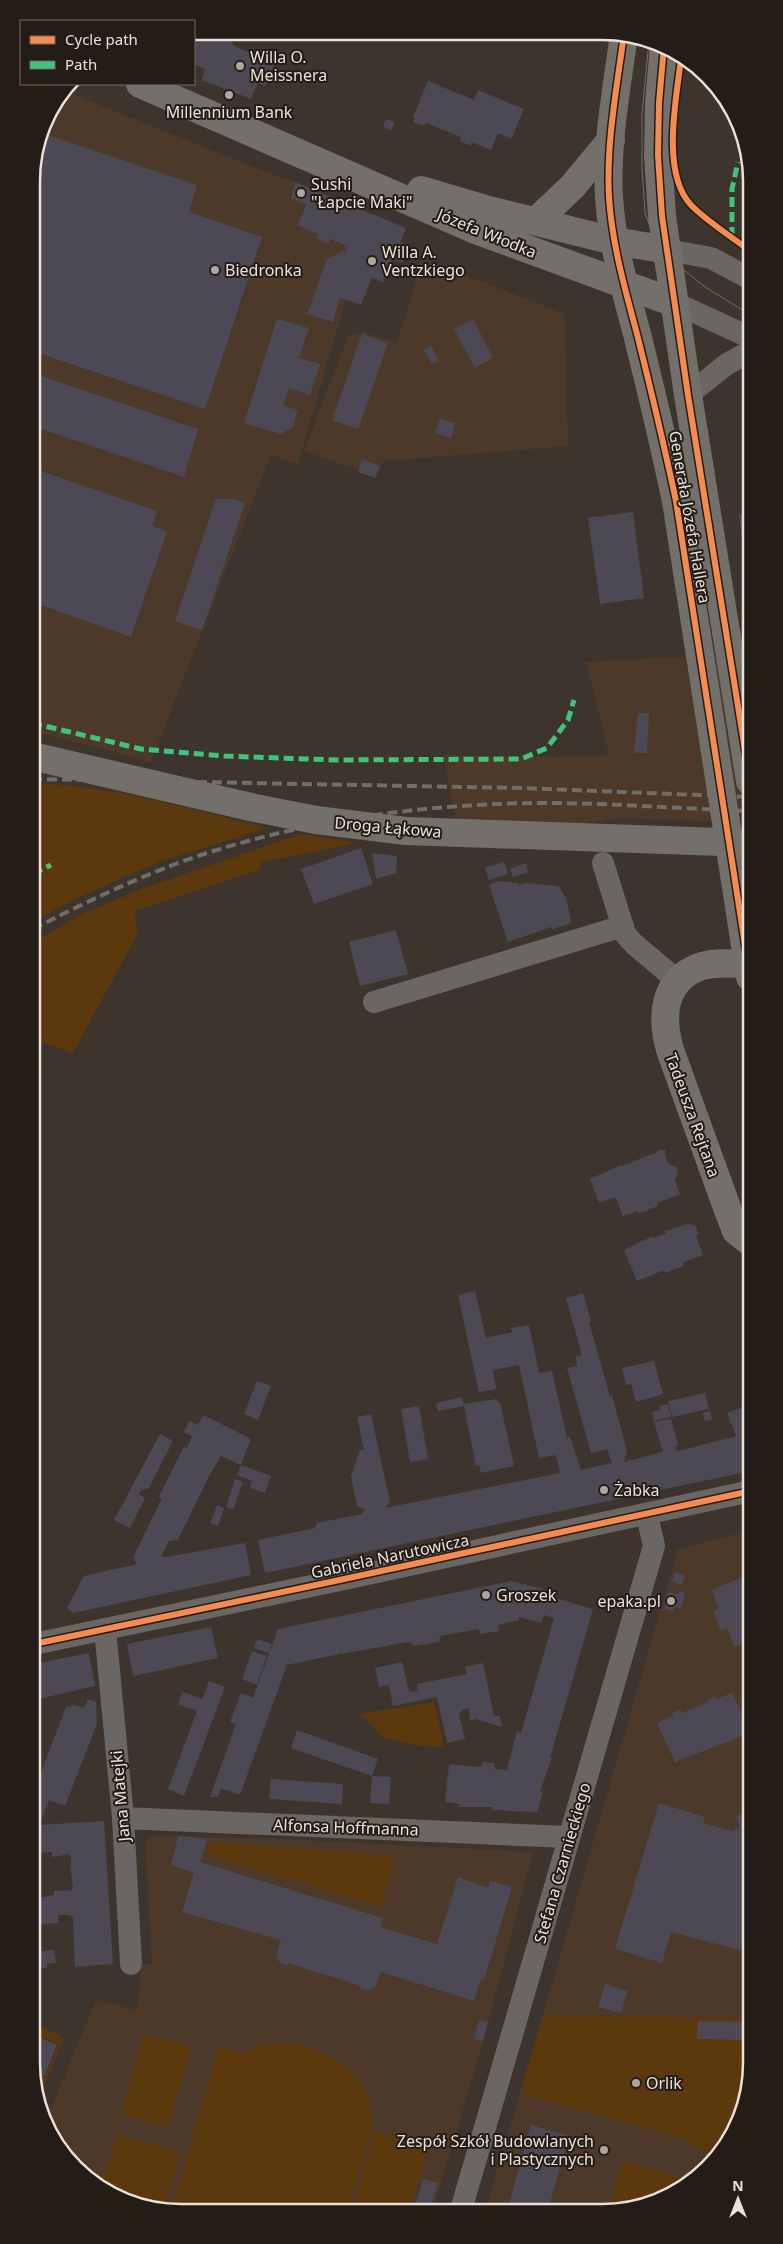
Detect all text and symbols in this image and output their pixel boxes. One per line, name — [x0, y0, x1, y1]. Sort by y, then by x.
legend — [20, 20, 195, 85]
text: Cycle path — [65, 29, 138, 49]
place label: Willa O. Meissnera — [250, 46, 327, 86]
text: Path — [65, 54, 97, 74]
marker: Willa O. Meissnera — [234, 60, 246, 72]
marker: Millennium Bank — [223, 89, 235, 101]
place label: Millennium Bank — [166, 101, 293, 123]
place label: Sushi "Łapcie Maki" — [311, 173, 412, 213]
marker: Sushi "Łapcie Maki" — [295, 187, 307, 199]
street label: Józefa Włodka — [432, 202, 540, 263]
place label: Willa A. Ventzkiego — [382, 241, 465, 281]
marker: Willa A. Ventzkiego — [366, 255, 378, 267]
place label: Biedronka — [225, 259, 302, 281]
marker: Biedronka — [209, 264, 221, 276]
street label: Generała Józefa Hallera — [664, 429, 716, 605]
street label: Droga Łąkowa — [334, 811, 442, 843]
street label: Tadeusza Rejtana — [660, 1050, 726, 1180]
place label: Żabka — [614, 1479, 660, 1501]
marker: Żabka — [598, 1484, 610, 1496]
street label: Gabriela Narutowicza — [309, 1528, 471, 1584]
place label: Groszek — [496, 1584, 557, 1606]
marker: Groszek — [480, 1589, 492, 1601]
place label: epaka.pl — [597, 1590, 661, 1612]
marker: epaka.pl — [665, 1595, 677, 1607]
street label: Jana Matejki — [105, 1749, 135, 1845]
street label: Stefana Czarnieckiego — [529, 1780, 595, 1946]
street label: Alfonsa Hoffmanna — [273, 1813, 419, 1841]
place label: Orlik — [646, 2072, 682, 2094]
marker: Orlik — [630, 2077, 642, 2089]
place label: Zespół Szkół Budowlanych i Plastycznych — [397, 2130, 594, 2170]
marker: Zespół Szkół Budowlanych i Plastycznych — [598, 2144, 610, 2156]
north arrow — [713, 2174, 763, 2224]
text: N — [732, 2176, 744, 2195]

